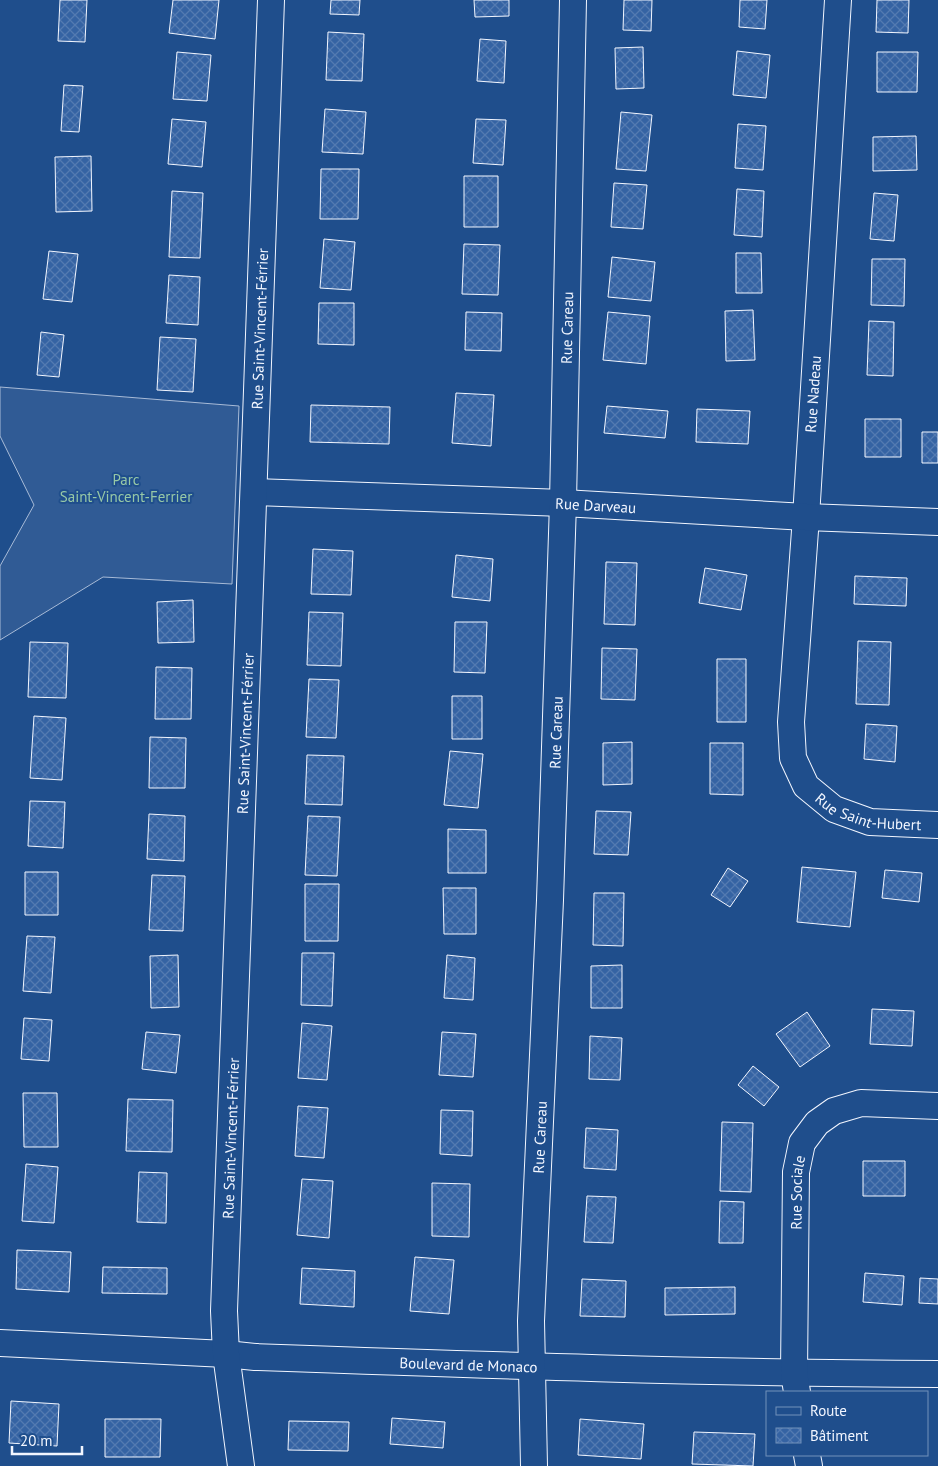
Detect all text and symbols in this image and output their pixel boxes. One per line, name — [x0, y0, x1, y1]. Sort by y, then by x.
street label: Rue Saint-Vincent-Férrier — [247, 248, 272, 410]
street label: Rue Careau — [556, 291, 577, 364]
street label: Rue Nadeau — [801, 355, 825, 433]
park label: Parc Saint-Vincent-Ferrier — [60, 470, 192, 506]
street label: Rue Darveau — [555, 493, 637, 517]
street label: Rue Saint-Vincent-Férrier — [232, 653, 257, 814]
street label: Rue Careau — [545, 696, 566, 769]
street label: Rue Saint-Hubert — [812, 788, 922, 834]
street label: Rue Saint-Vincent-Férrier — [218, 1057, 243, 1219]
street label: Rue Careau — [528, 1101, 550, 1174]
street label: Rue Sociale — [786, 1153, 809, 1230]
street label: Boulevard de Monaco — [399, 1353, 538, 1376]
legend — [766, 1391, 928, 1456]
text: Route — [810, 1401, 847, 1420]
scale bar — [12, 1424, 82, 1456]
text: Bâtiment — [810, 1426, 868, 1445]
text: 20 m — [20, 1431, 53, 1450]

